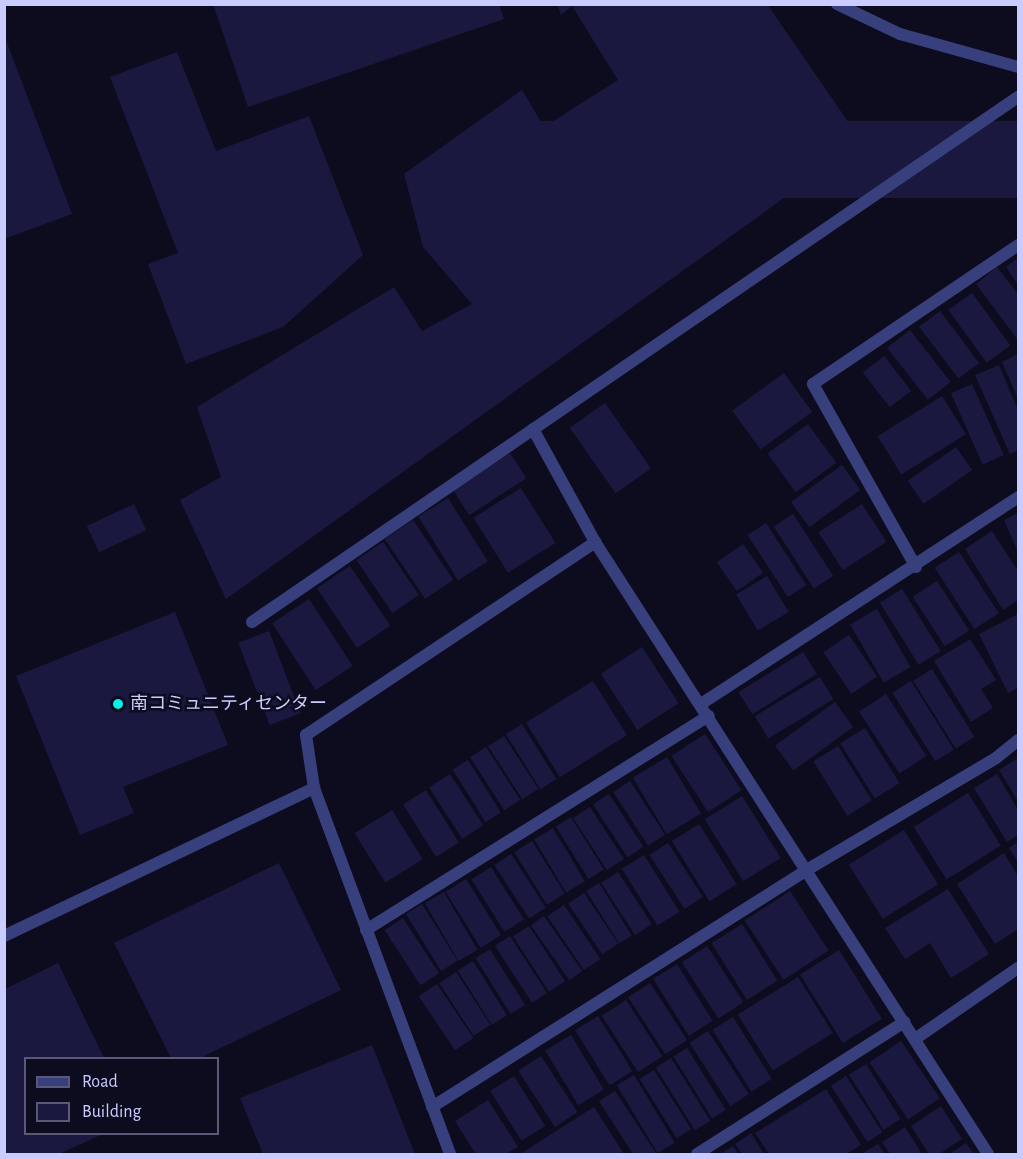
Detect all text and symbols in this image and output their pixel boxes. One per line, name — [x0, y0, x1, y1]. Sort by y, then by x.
place label: 南コミュニティセンター — [130, 693, 328, 715]
marker: 南コミュニティセンター — [111, 697, 125, 711]
legend — [24, 1057, 219, 1135]
text: Road — [82, 1073, 118, 1091]
text: Building — [82, 1103, 141, 1121]

